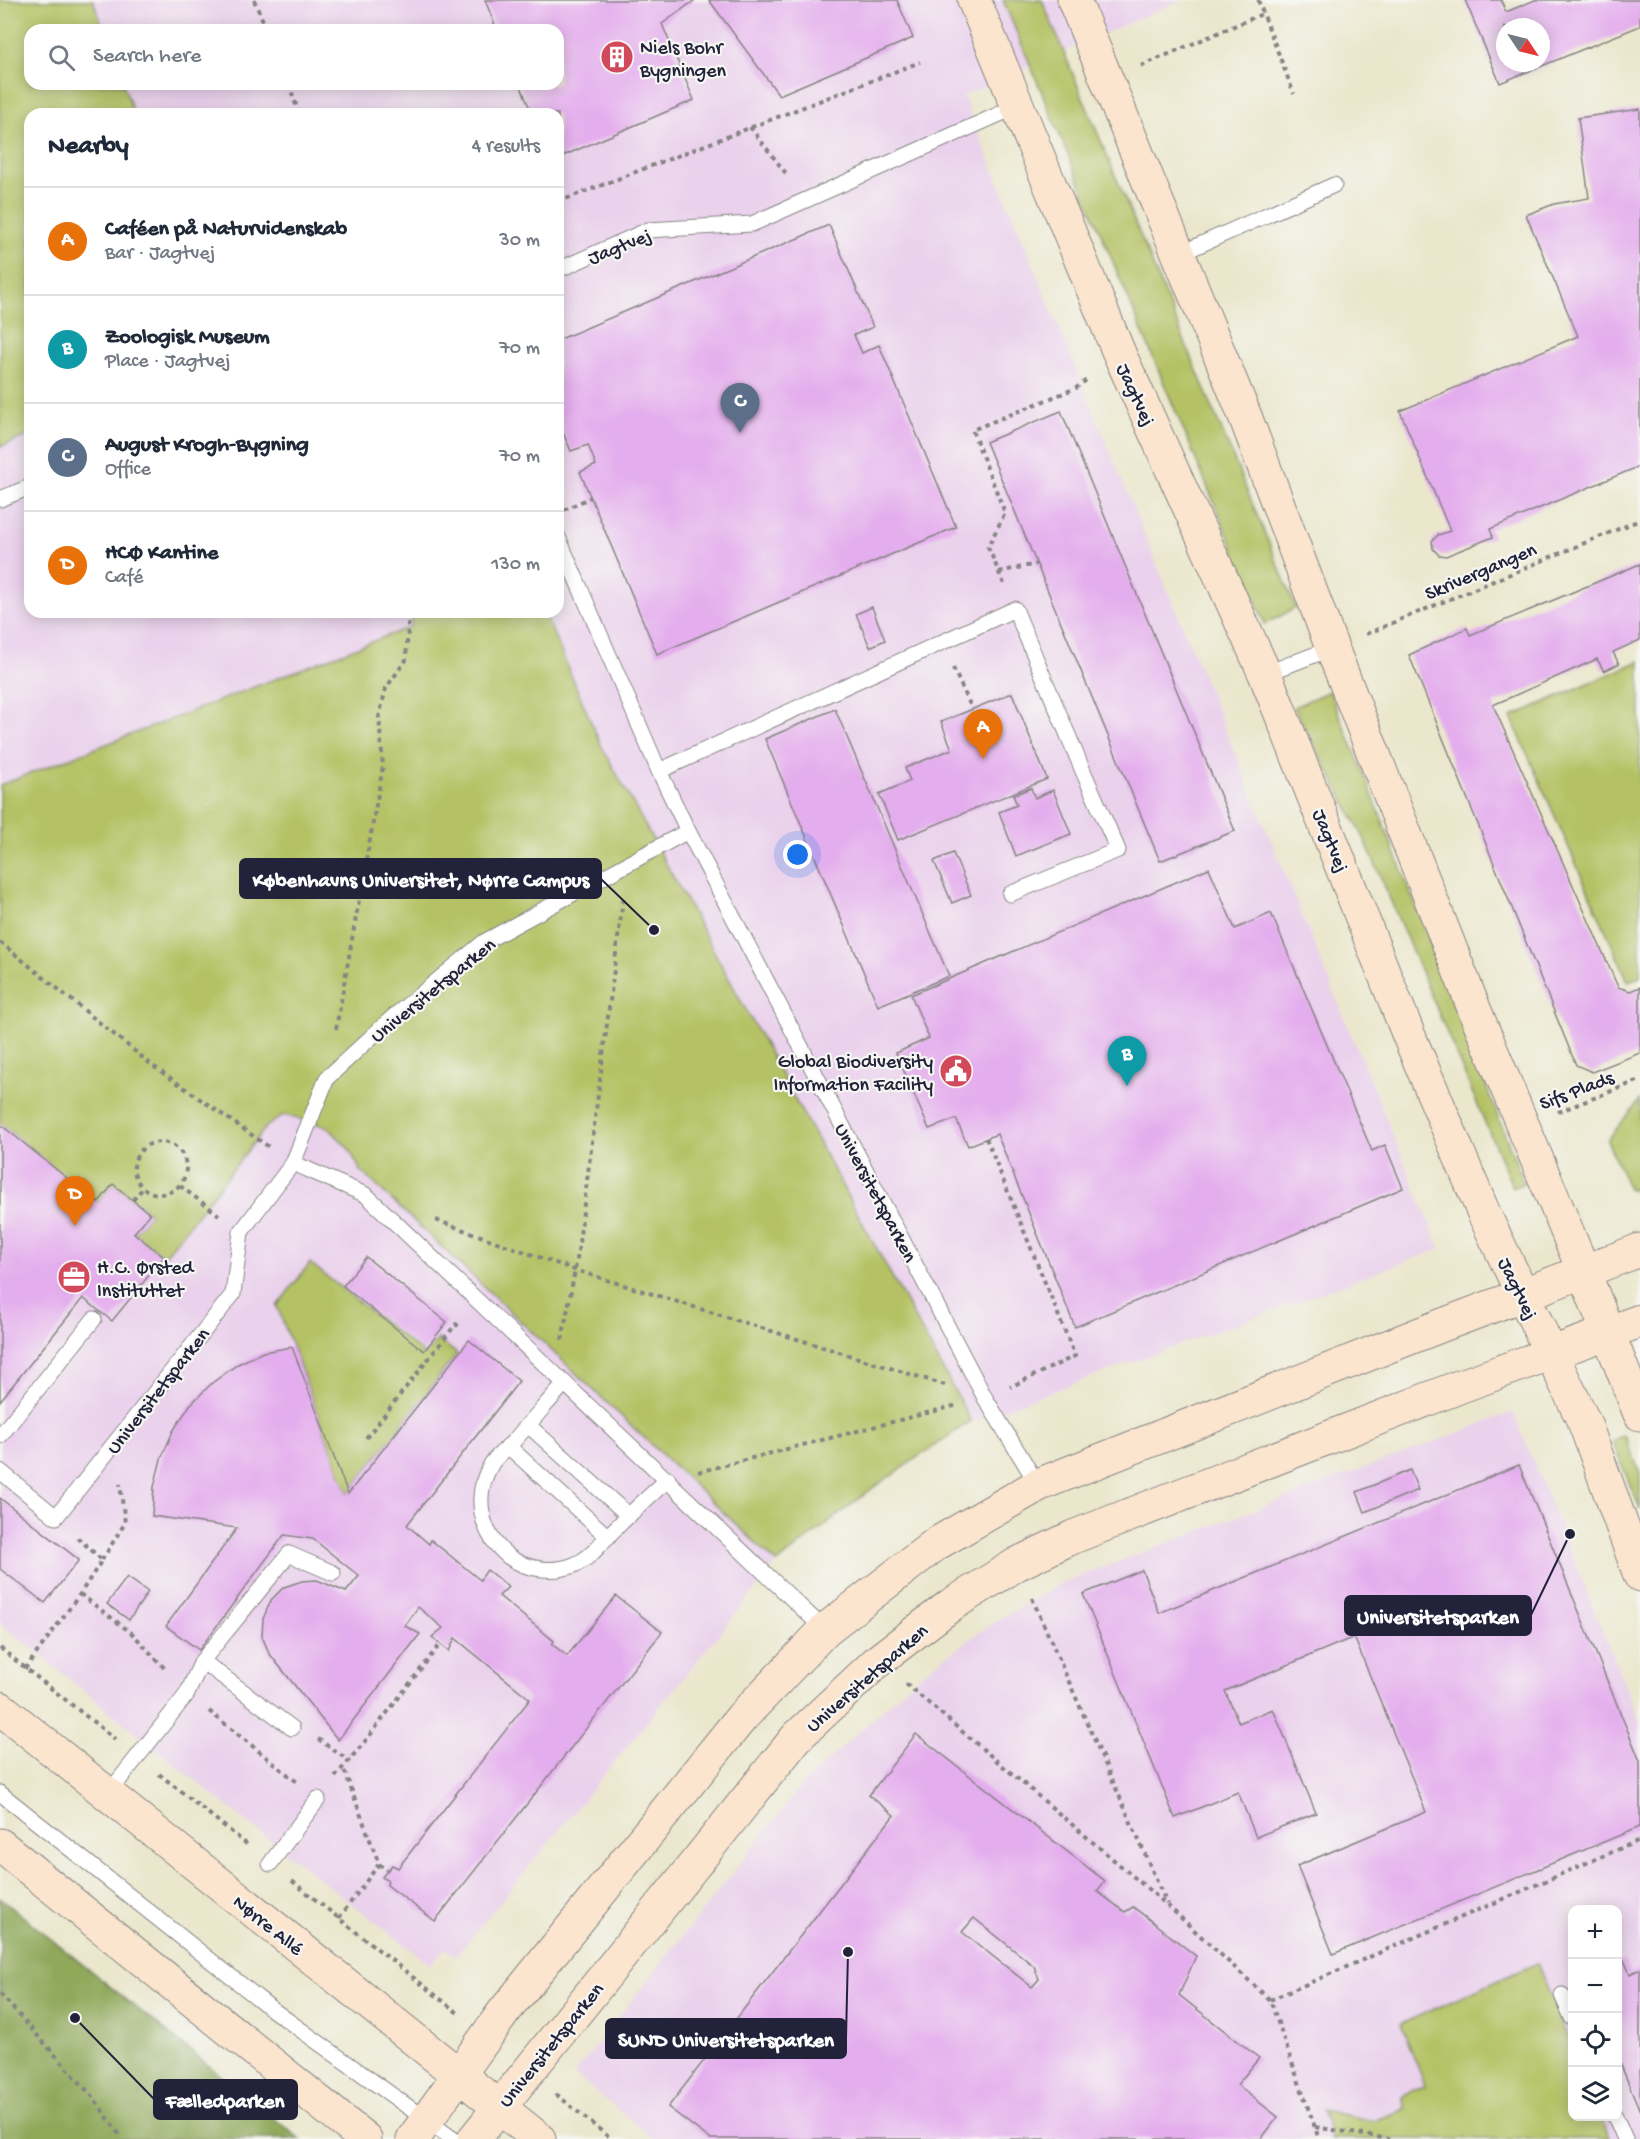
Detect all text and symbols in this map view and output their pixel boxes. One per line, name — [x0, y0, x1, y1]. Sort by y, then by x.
north arrow — [1496, 18, 1550, 72]
search box — [24, 24, 564, 90]
place label: Niels Bohr Bygningen — [639, 38, 726, 84]
building icon: Niels Bohr Bygningen — [599, 39, 635, 75]
icon: search — [45, 41, 78, 74]
text: Search here — [93, 44, 201, 70]
text: Nearby — [48, 132, 129, 163]
text: 4 results — [472, 136, 540, 159]
text: Caféen på Naturvidenskab — [105, 217, 347, 243]
street label: Jagtvej — [585, 225, 655, 271]
text: A — [62, 230, 73, 253]
text: 30 m — [499, 230, 540, 253]
text: Bar · Jagtvej — [105, 243, 215, 266]
text: Zoologisk Museum — [105, 325, 270, 351]
text: B — [62, 338, 73, 361]
text: 70 m — [499, 338, 540, 361]
text: Place · Jagtvej — [105, 351, 231, 374]
street label: Jagtvej — [1109, 361, 1158, 430]
pin: C — [720, 384, 760, 433]
text: August Krogh-Bygning — [105, 433, 309, 459]
text: C — [62, 446, 73, 469]
text: 70 m — [499, 446, 540, 469]
text: Office — [105, 459, 151, 482]
street label: Skrivergangen — [1422, 539, 1541, 607]
text: HCØ Kantine — [105, 541, 218, 567]
text: D — [61, 554, 74, 577]
text: 130 m — [491, 554, 540, 577]
text: Café — [105, 567, 143, 590]
pin: A — [964, 710, 1002, 759]
street label: Jagtvej — [1306, 806, 1352, 876]
your location — [783, 840, 812, 869]
callout: Københavns Universitet, Nørre Campus — [240, 859, 601, 898]
text: Københavns Universitet, Nørre Campus — [252, 870, 590, 895]
street label: Universitetsparken — [367, 934, 502, 1049]
pin: B — [1108, 1036, 1146, 1086]
place label: Global Biodiversity Information Facility — [773, 1052, 933, 1098]
public building icon: Global Biodiversity Information Facility — [938, 1053, 974, 1089]
street label: Sifs Plads — [1537, 1067, 1618, 1117]
street label: Universitetsparken — [828, 1120, 920, 1267]
pin: D — [56, 1176, 94, 1226]
street label: Jagtvej — [1491, 1255, 1541, 1324]
place label: H.C. Ørsted Instituttet — [97, 1258, 196, 1304]
office icon: H.C. Ørsted Instituttet — [56, 1259, 92, 1295]
street label: Universitetsparken — [103, 1324, 217, 1460]
callout: Universitetsparken — [1345, 1596, 1531, 1635]
text: Universitetsparken — [1357, 1607, 1520, 1632]
street label: Universitetsparken — [803, 1620, 934, 1739]
street label: Nørre Allé — [227, 1891, 307, 1962]
map controls — [1568, 1905, 1622, 2121]
button: + — [1568, 1905, 1622, 1959]
button: − — [1568, 1959, 1622, 2013]
street label: Universitetsparken — [495, 1979, 610, 2113]
button: locate — [1568, 2013, 1622, 2067]
callout: SUND Universitetsparken — [606, 2019, 846, 2058]
text: SUND Universitetsparken — [618, 2030, 835, 2055]
button: layers — [1568, 2067, 1622, 2121]
callout: Fælledparken — [154, 2080, 297, 2119]
text: Fælledparken — [165, 2091, 285, 2116]

